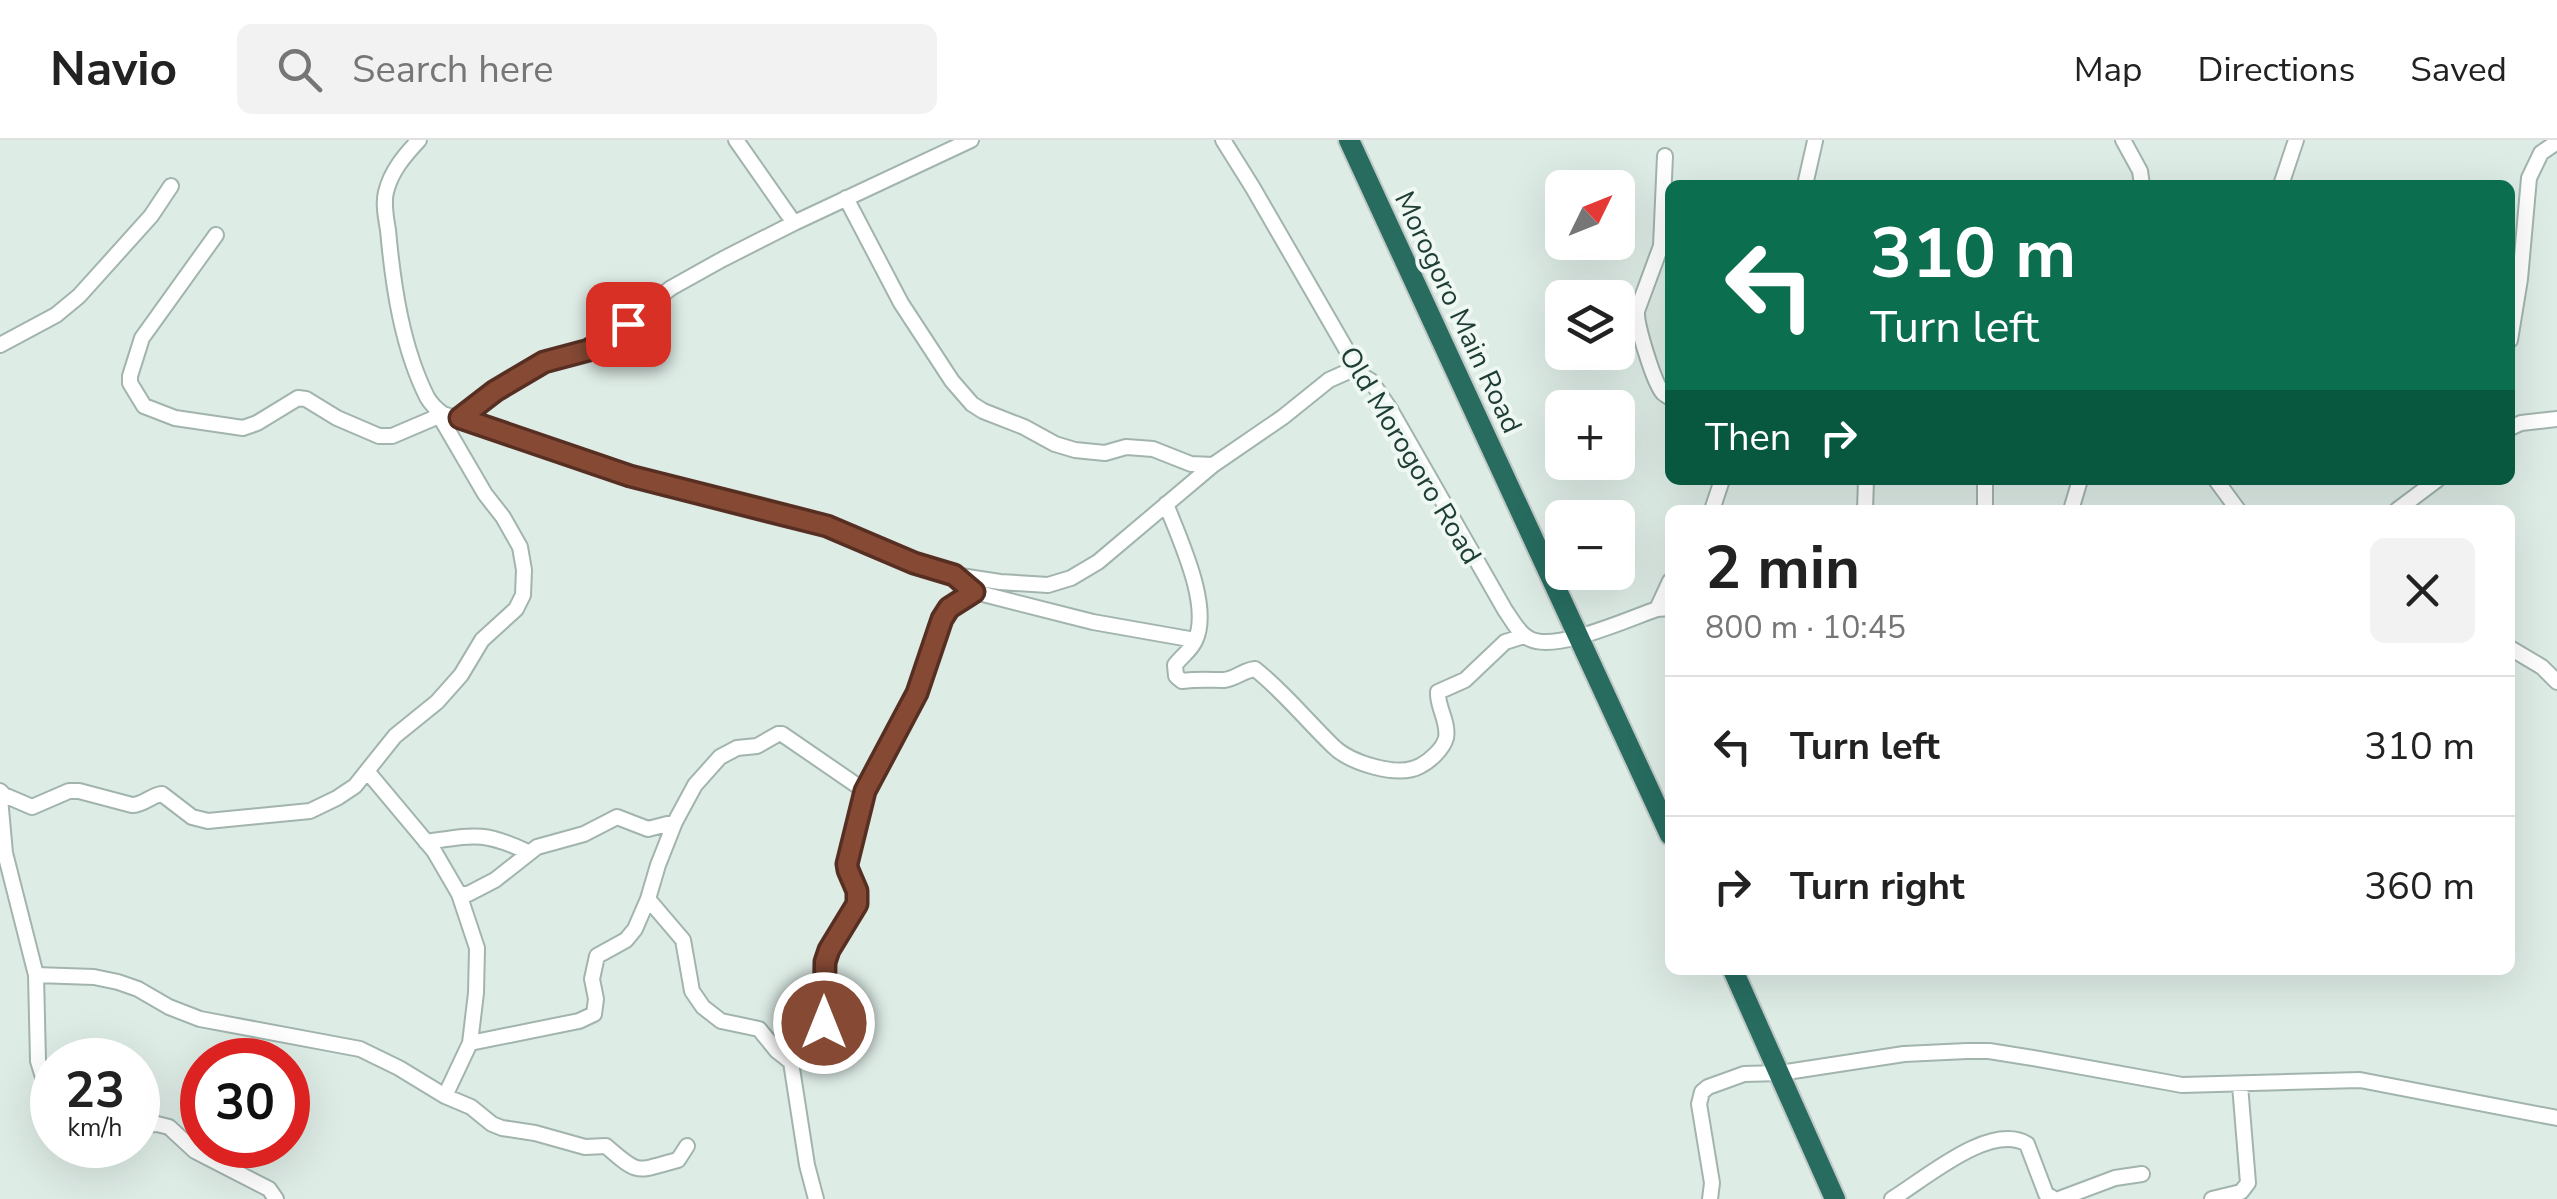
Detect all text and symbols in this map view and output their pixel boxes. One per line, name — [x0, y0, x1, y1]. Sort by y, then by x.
search box — [237, 24, 937, 114]
text: Navio — [50, 36, 177, 102]
icon: search — [272, 42, 327, 97]
text: Search here — [352, 44, 554, 95]
text: Map — [2074, 46, 2143, 93]
text: Directions — [2198, 46, 2355, 93]
text: Saved — [2410, 46, 2507, 93]
north arrow — [1545, 170, 1635, 260]
map controls — [1545, 170, 1635, 590]
street label: Morogoro Main Road — [1385, 185, 1531, 440]
text: 310 m — [1870, 206, 2076, 302]
icon: left — [1705, 220, 1835, 350]
button: layers — [1545, 280, 1635, 370]
pin — [586, 282, 671, 367]
icon: arrive — [601, 297, 656, 352]
text: Turn left — [1870, 297, 2039, 358]
street label: Old Morogoro Road — [1330, 340, 1490, 572]
button: + — [1545, 390, 1635, 480]
icon: right — [1811, 410, 1866, 465]
text: Then — [1705, 412, 1791, 463]
button: − — [1545, 500, 1635, 590]
text: 2 min — [1705, 527, 1860, 609]
button: close — [2370, 538, 2475, 643]
text: 800 m · 10:45 — [1705, 606, 1906, 649]
icon: left — [1705, 719, 1760, 774]
text: Turn left — [1790, 721, 1940, 772]
text: 310 m — [2364, 721, 2475, 772]
icon: right — [1705, 859, 1760, 914]
text: Turn right — [1790, 861, 1965, 912]
text: 360 m — [2364, 861, 2475, 912]
position arrow — [772, 971, 876, 1075]
speed limit sign: 30 — [180, 1038, 310, 1168]
text: 23 — [65, 1056, 125, 1125]
text: km/h — [67, 1111, 123, 1145]

